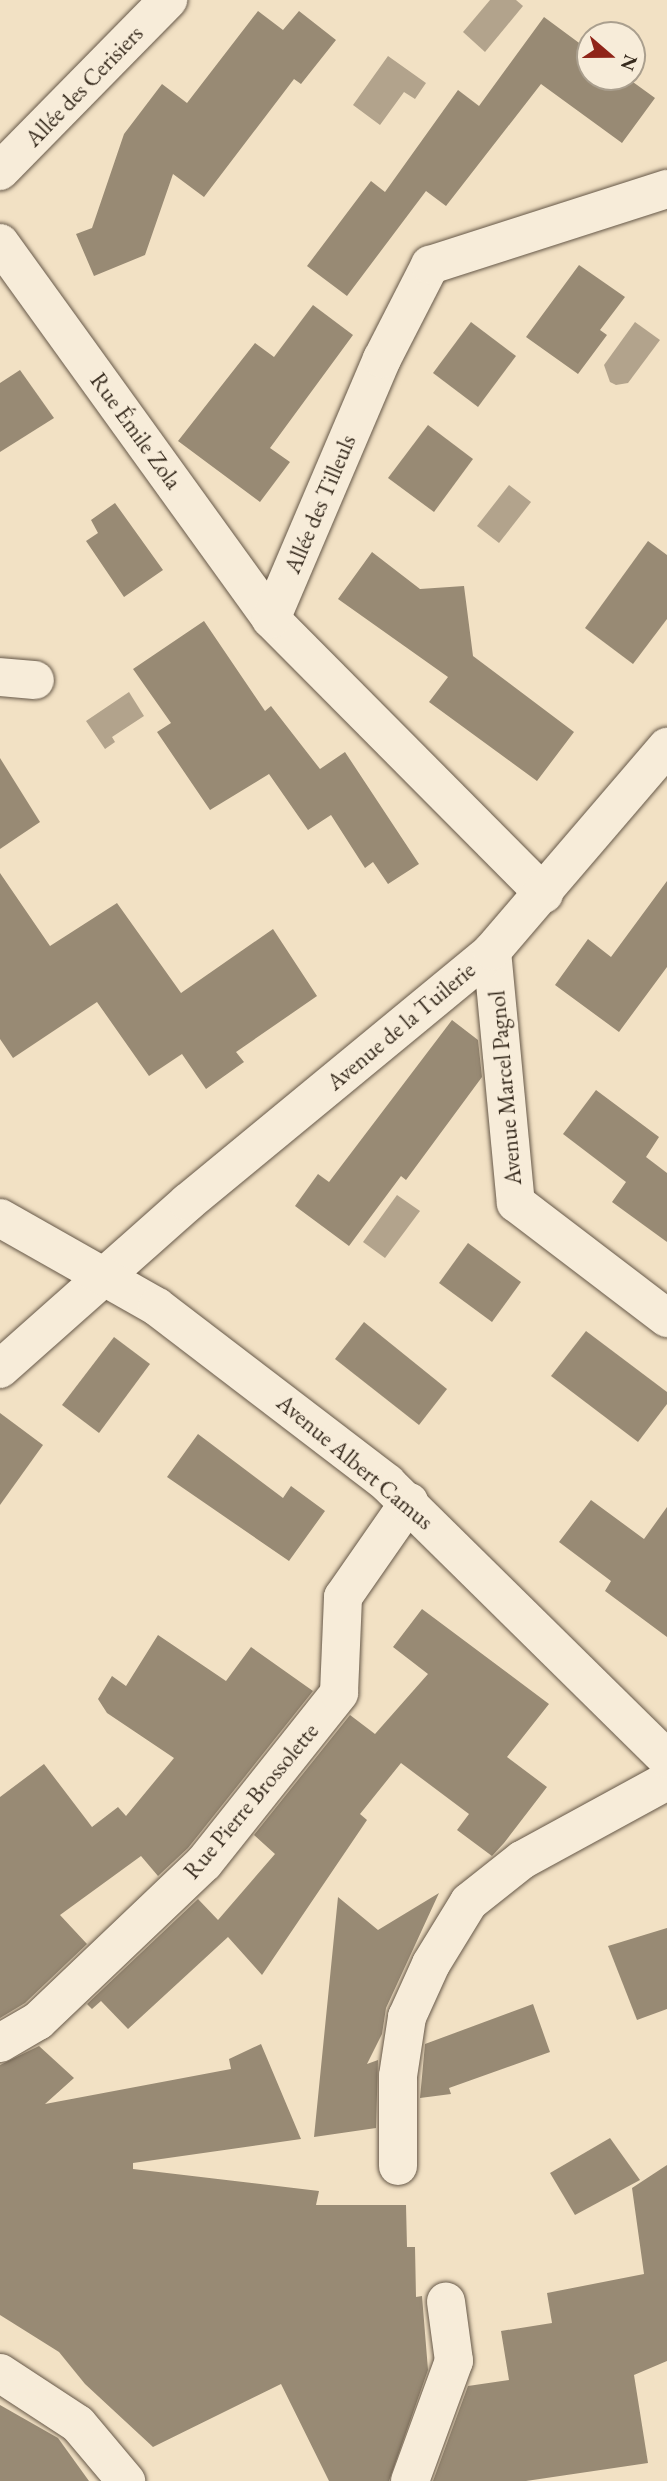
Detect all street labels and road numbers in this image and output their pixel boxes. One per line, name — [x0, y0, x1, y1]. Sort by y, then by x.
street label: Allée des Cerisiers — [19, 20, 149, 152]
street label: Rue Émile Zola — [84, 367, 188, 495]
street label: Allée des Tilleuls — [278, 430, 362, 578]
street label: Avenue de la Tuilerie — [321, 956, 481, 1096]
street label: Avenue Marcel Pagnol — [483, 990, 527, 1186]
street label: Avenue Albert Camus — [271, 1389, 439, 1535]
street label: Rue Pierre Brossolette — [178, 1718, 324, 1884]

